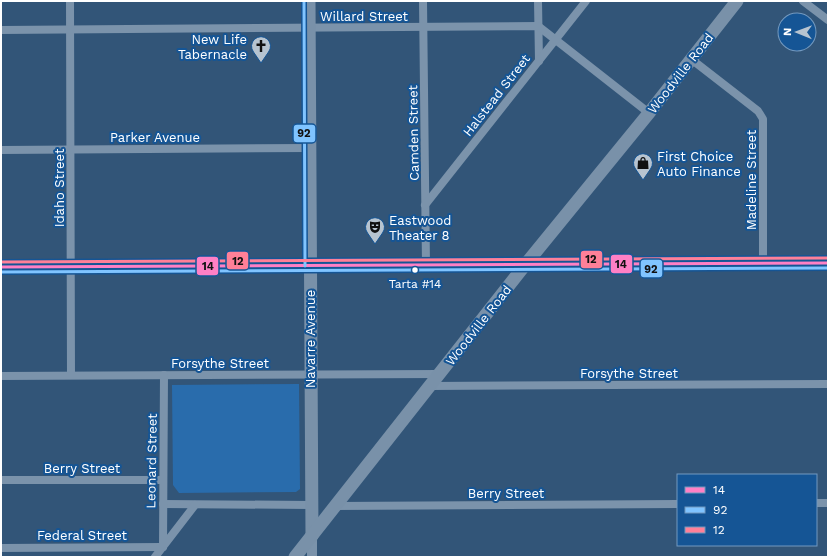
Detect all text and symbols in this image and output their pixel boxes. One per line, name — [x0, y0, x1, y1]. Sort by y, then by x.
street label: Willard Street — [320, 9, 409, 24]
north arrow — [777, 12, 817, 52]
text: N — [781, 28, 794, 36]
street label: Woodville Road — [644, 30, 716, 116]
place label: New Life Tabernacle — [178, 32, 247, 62]
church icon: New Life Tabernacle — [250, 35, 272, 63]
street label: Halstead Street — [460, 51, 533, 139]
street label: Camden Street — [405, 84, 422, 181]
line badge: 92 — [293, 124, 316, 143]
text: 92 — [297, 127, 311, 140]
street label: Madeline Street — [744, 129, 759, 230]
street label: Parker Avenue — [110, 130, 200, 145]
street label: Idaho Street — [52, 148, 67, 227]
place label: First Choice Auto Finance — [657, 149, 741, 179]
shop icon: First Choice Auto Finance — [632, 152, 654, 180]
place label: Eastwood Theater 8 — [389, 213, 451, 243]
theatre icon: Eastwood Theater 8 — [364, 216, 386, 244]
line badge: 12 — [580, 250, 603, 269]
line badge: 12 — [226, 251, 249, 270]
text: 12 — [585, 253, 597, 266]
line badge: 14 — [610, 254, 633, 274]
text: 12 — [232, 255, 244, 268]
line badge: 14 — [196, 256, 219, 276]
text: 14 — [615, 258, 627, 271]
line badge: 92 — [640, 259, 663, 278]
text: 14 — [202, 260, 214, 273]
text: 92 — [644, 263, 658, 276]
marker: Tarta #14 — [410, 265, 420, 275]
place label: Tarta #14 — [389, 277, 441, 291]
street label: Woodville Road — [442, 282, 514, 368]
street label: Navarre Avenue — [303, 290, 318, 388]
street label: Forsythe Street — [171, 356, 269, 371]
street label: Forsythe Street — [580, 366, 678, 381]
street label: Leonard Street — [143, 413, 160, 509]
street label: Berry Street — [44, 461, 121, 476]
legend — [677, 474, 817, 546]
text: 14 — [713, 483, 725, 497]
street label: Berry Street — [468, 486, 545, 501]
text: 92 — [713, 503, 727, 517]
text: 12 — [713, 523, 725, 537]
street label: Federal Street — [37, 528, 128, 543]

